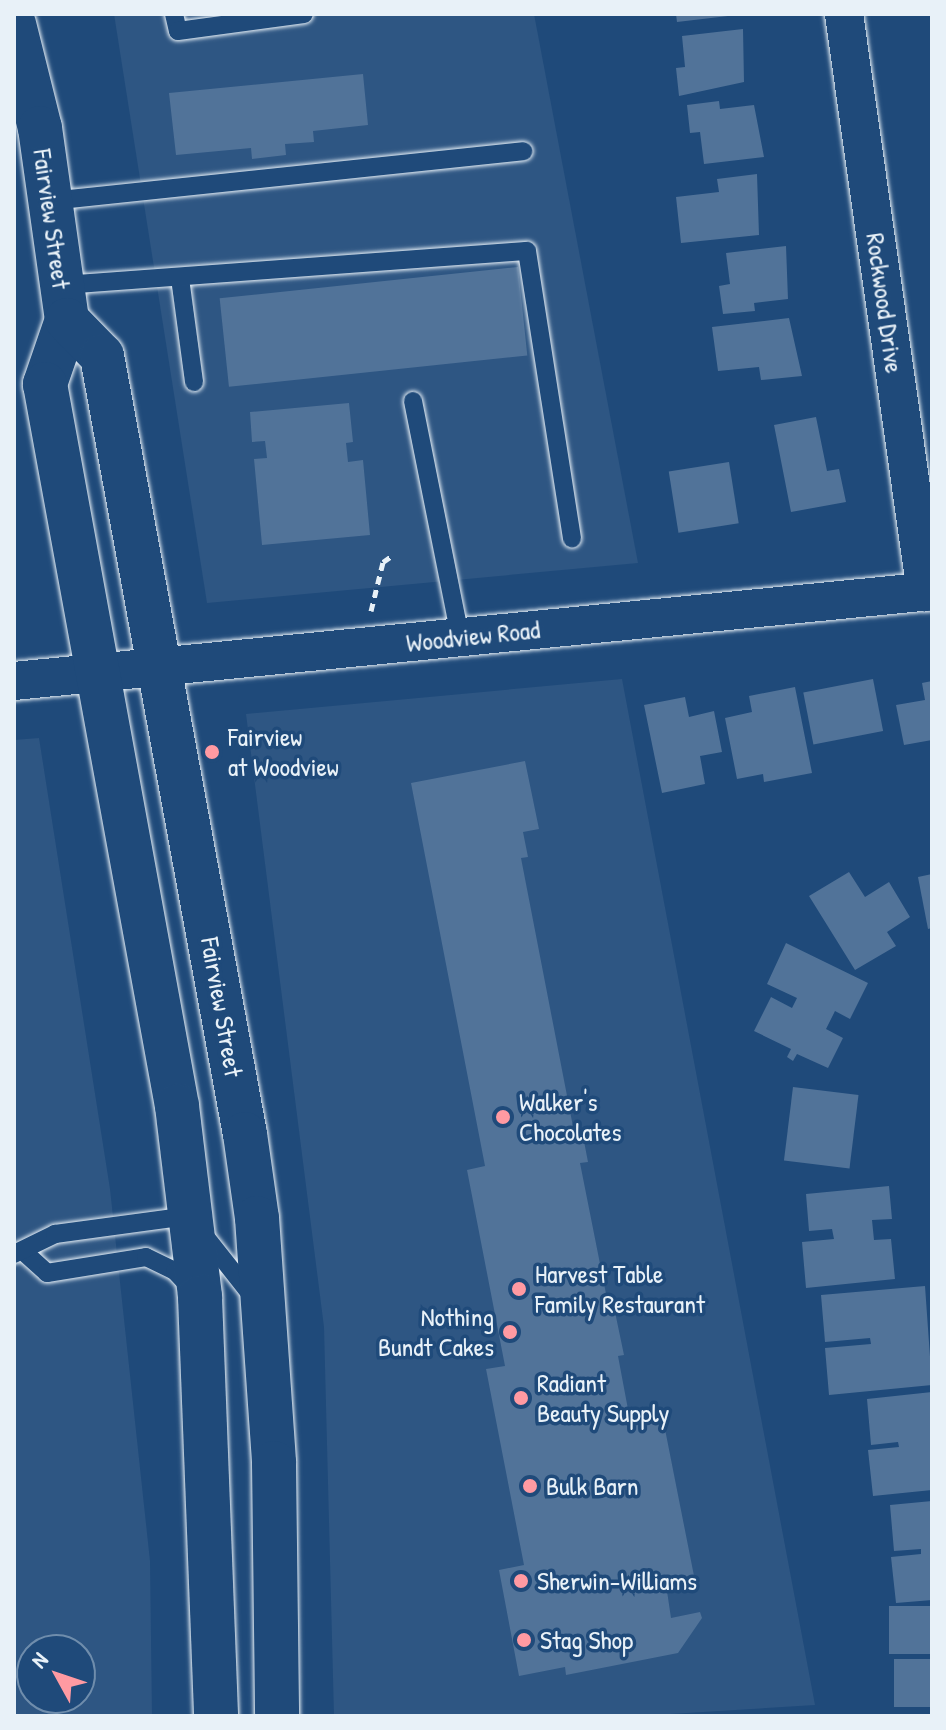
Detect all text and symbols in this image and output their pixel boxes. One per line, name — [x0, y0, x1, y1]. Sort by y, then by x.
street label: Fairview Street — [27, 147, 77, 291]
street label: Rockwood Drive — [860, 231, 910, 375]
street label: Woodview Road — [405, 613, 541, 659]
place label: Fairview at Woodview — [228, 721, 339, 782]
marker: Fairview at Woodview — [203, 743, 221, 761]
street label: Fairview Street — [194, 935, 250, 1079]
place label: Walker's Chocolates — [519, 1086, 622, 1148]
marker: Walker's Chocolates — [494, 1108, 512, 1126]
place label: Harvest Table Family Restaurant — [535, 1258, 705, 1320]
marker: Harvest Table Family Restaurant — [510, 1280, 528, 1298]
place label: Nothing Bundt Cakes — [378, 1301, 494, 1362]
marker: Nothing Bundt Cakes — [501, 1323, 519, 1341]
place label: Radiant Beauty Supply — [537, 1367, 670, 1428]
marker: Radiant Beauty Supply — [512, 1389, 530, 1407]
place label: Bulk Barn — [546, 1470, 638, 1502]
marker: Bulk Barn — [521, 1477, 539, 1495]
place label: Sherwin-Williams — [537, 1565, 697, 1597]
marker: Sherwin-Williams — [512, 1572, 530, 1590]
place label: Stag Shop — [540, 1624, 633, 1656]
marker: Stag Shop — [515, 1631, 533, 1649]
north arrow — [16, 1634, 96, 1714]
text: N — [24, 1646, 54, 1674]

